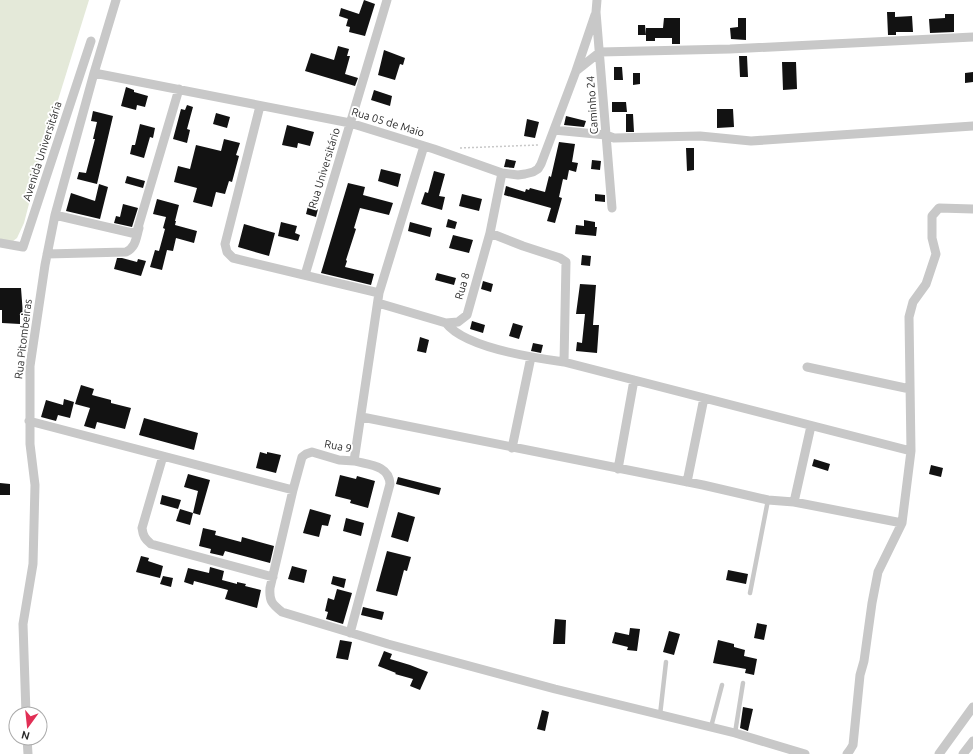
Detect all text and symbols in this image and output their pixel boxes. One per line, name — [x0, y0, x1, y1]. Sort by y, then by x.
street label: Caminho 24 — [584, 75, 600, 135]
street label: Avenida Universitária — [20, 100, 64, 202]
street label: Rua 05 de Maio — [350, 105, 426, 139]
street label: Rua Universitário — [306, 126, 342, 210]
street label: Rua 8 — [452, 271, 472, 301]
street label: Rua Pitombeiras — [12, 298, 34, 380]
street label: Rua 9 — [323, 437, 353, 455]
north arrow — [8, 706, 48, 746]
text: N — [20, 729, 31, 743]

